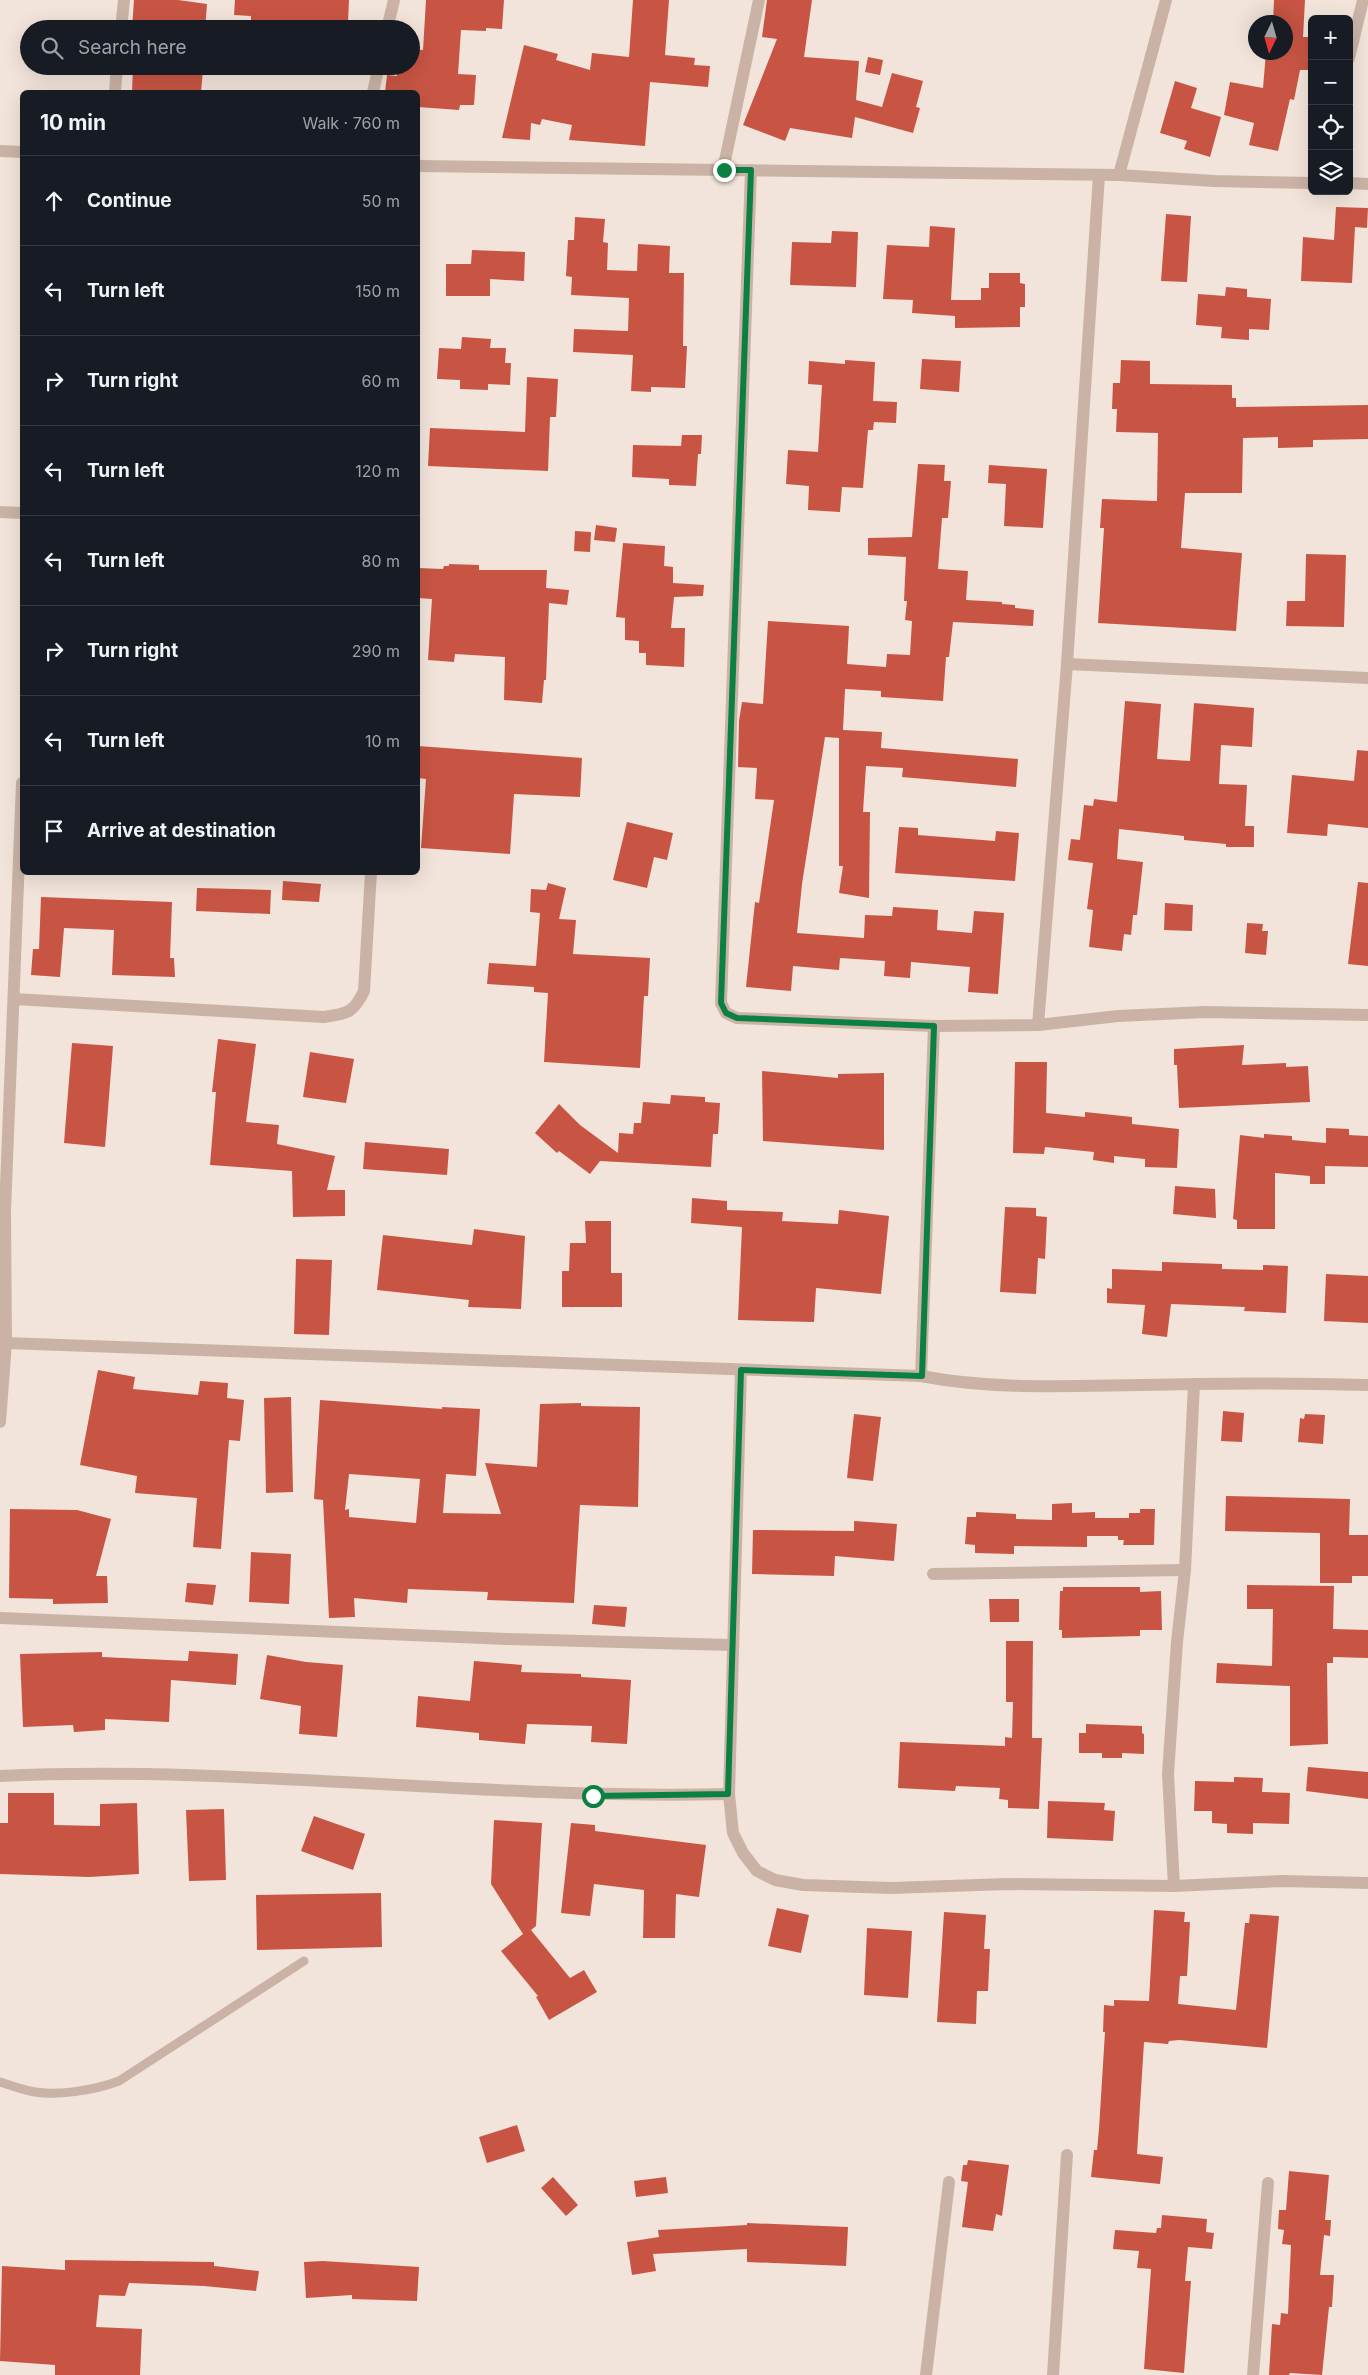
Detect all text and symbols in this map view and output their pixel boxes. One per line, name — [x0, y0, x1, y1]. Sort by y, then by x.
north arrow — [1248, 15, 1293, 60]
map controls — [1308, 15, 1353, 195]
button: + — [1308, 15, 1353, 60]
search box — [20, 20, 420, 75]
icon: search — [38, 34, 66, 62]
text: Search here — [78, 36, 187, 59]
button: − — [1308, 60, 1353, 105]
button: locate — [1308, 105, 1353, 150]
text: 10 min — [40, 110, 106, 135]
text: Walk · 760 m — [302, 113, 400, 133]
button: layers — [1308, 150, 1353, 195]
route end — [713, 159, 736, 182]
icon: ahead — [40, 187, 68, 215]
text: Continue — [87, 189, 172, 212]
text: 50 m — [362, 191, 400, 211]
icon: left — [40, 277, 68, 305]
text: Turn left — [87, 279, 165, 302]
text: 150 m — [355, 281, 400, 301]
icon: right — [40, 367, 68, 395]
text: Turn right — [87, 369, 178, 392]
text: 60 m — [361, 371, 400, 391]
icon: left — [40, 457, 68, 485]
text: Turn left — [87, 459, 165, 482]
text: 120 m — [355, 461, 400, 481]
icon: left — [40, 547, 68, 575]
text: Turn left — [87, 549, 165, 572]
text: 80 m — [361, 551, 400, 571]
icon: right — [40, 637, 68, 665]
text: Turn right — [87, 639, 178, 662]
text: 290 m — [352, 641, 400, 661]
icon: left — [40, 727, 68, 755]
text: Turn left — [87, 729, 165, 752]
text: 10 m — [365, 731, 400, 751]
icon: arrive — [40, 817, 68, 845]
text: Arrive at destination — [87, 819, 276, 842]
route start — [582, 1785, 605, 1808]

